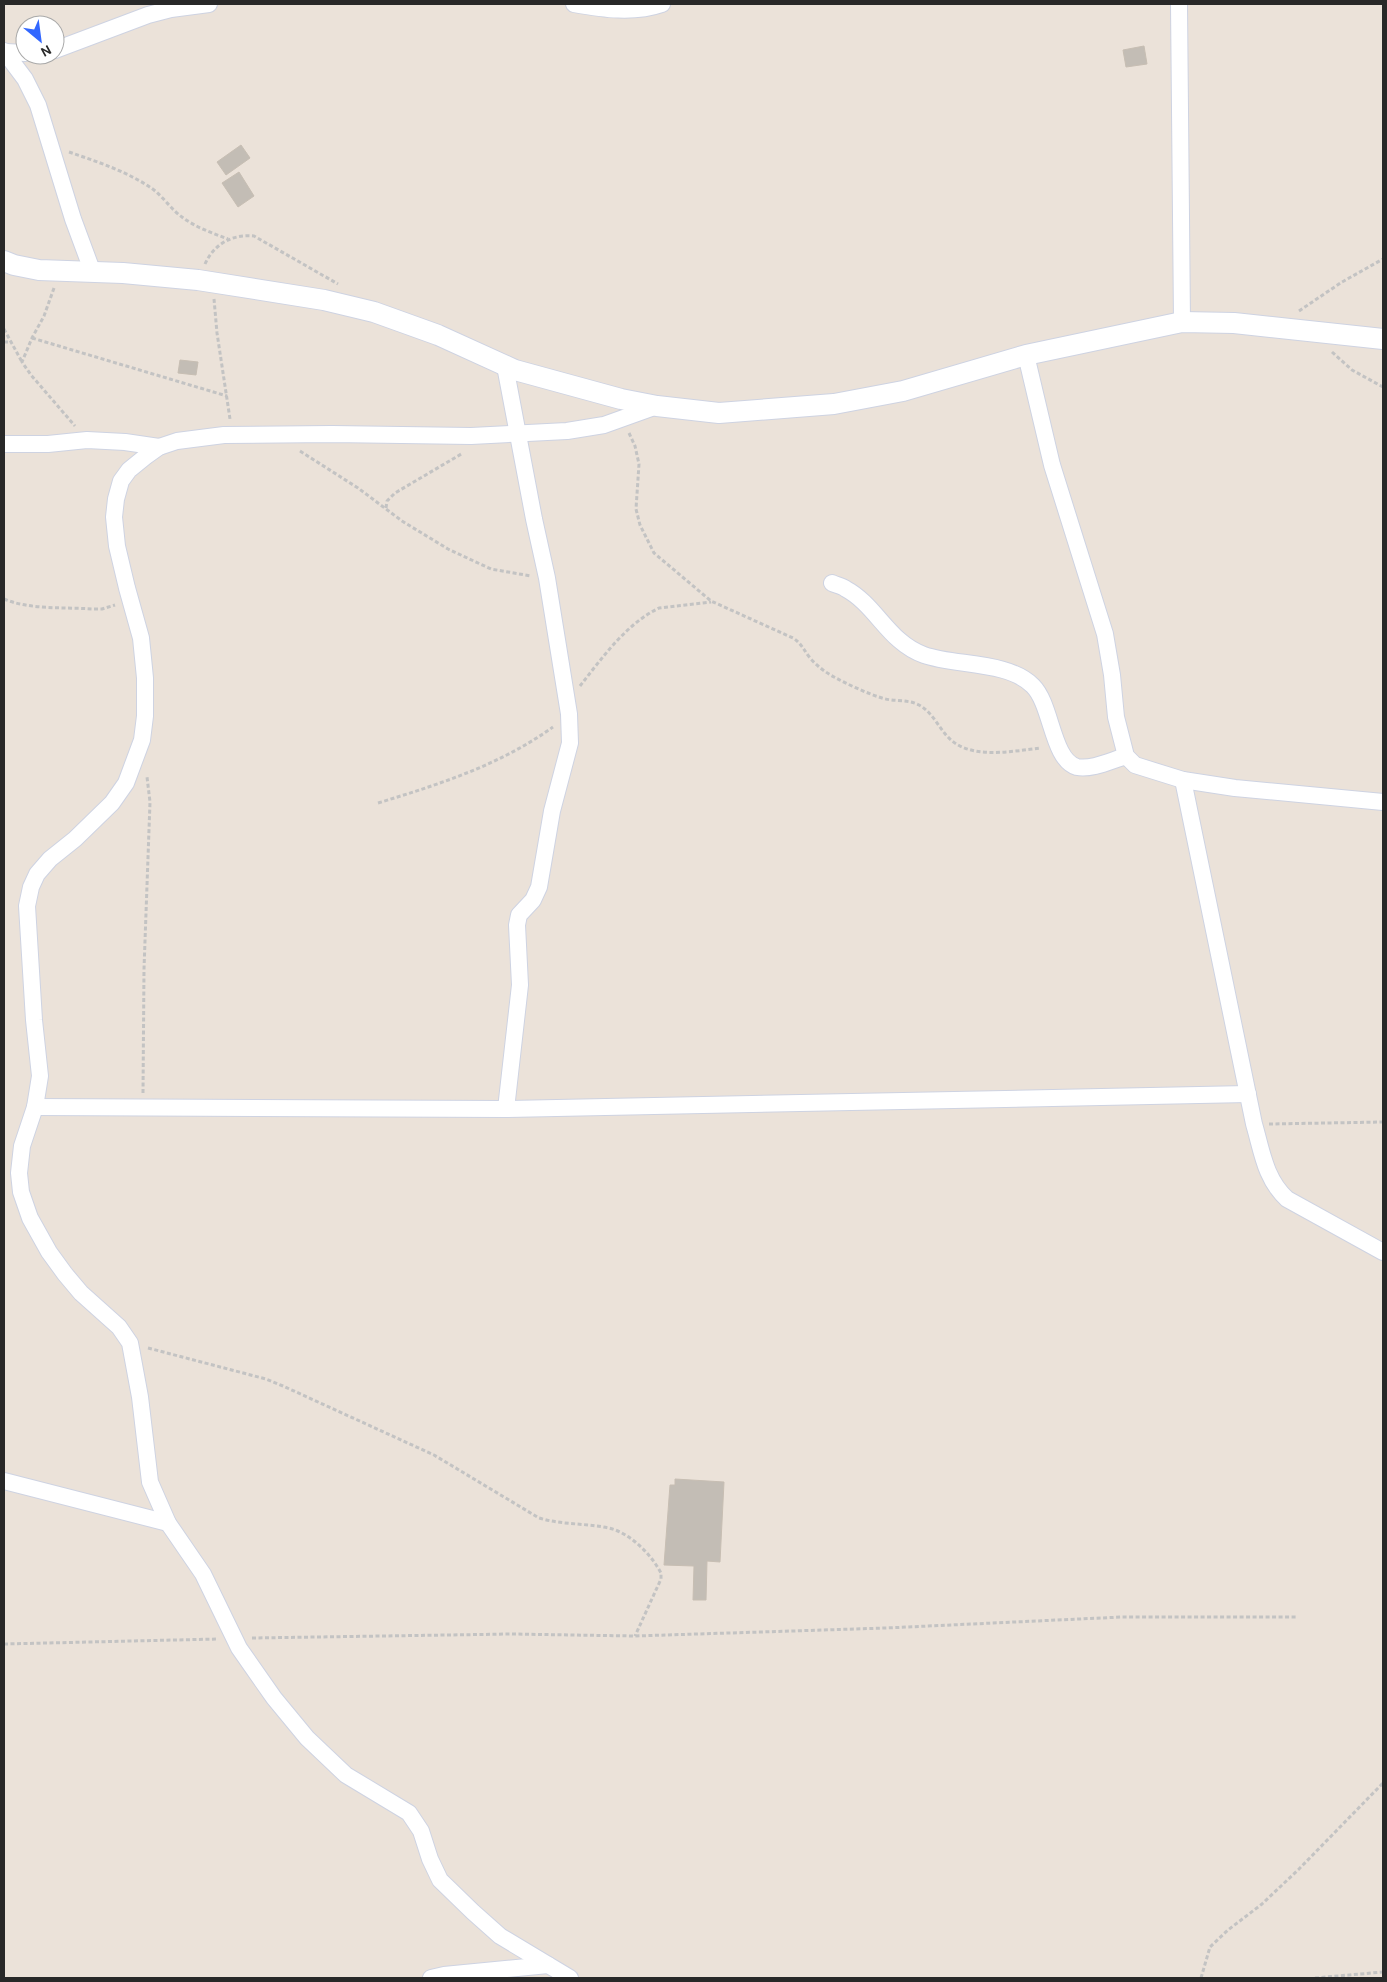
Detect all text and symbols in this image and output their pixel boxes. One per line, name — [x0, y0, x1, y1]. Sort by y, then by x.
north arrow — [15, 15, 65, 65]
text: N — [38, 41, 55, 61]

